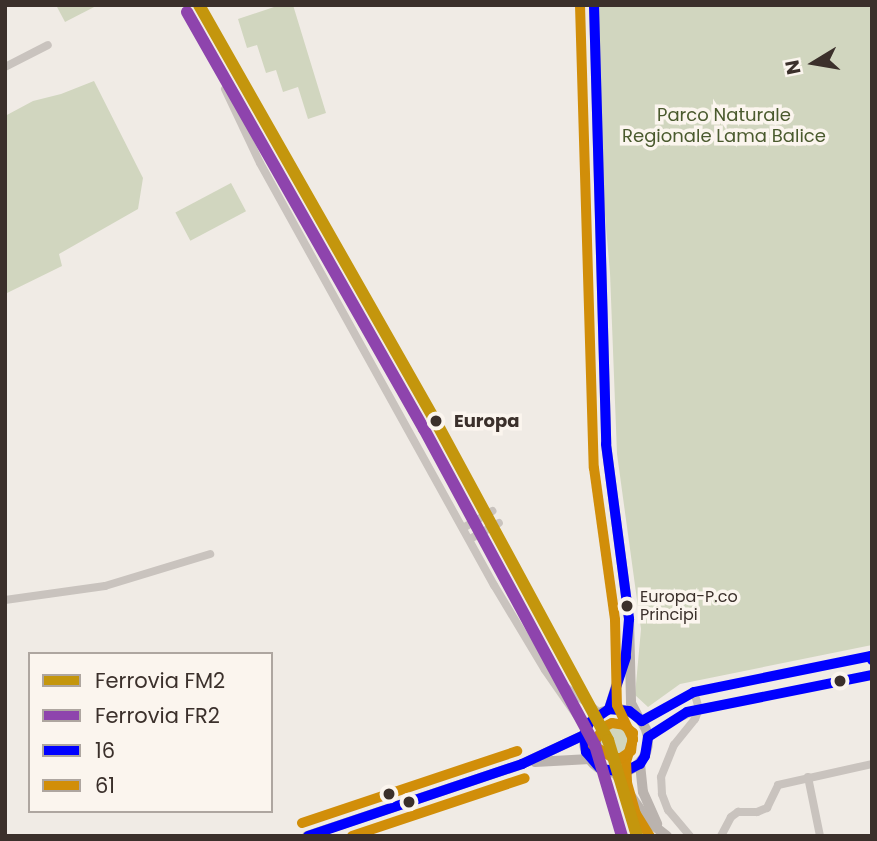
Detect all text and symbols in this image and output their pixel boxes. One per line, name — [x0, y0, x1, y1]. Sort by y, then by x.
north arrow — [779, 28, 849, 98]
text: N — [778, 58, 808, 77]
park label: Parco Naturale Regionale Lama Balice — [622, 105, 826, 148]
marker: Europa — [424, 409, 448, 433]
place label: Europa — [454, 410, 519, 432]
place label: Europa-P.co Principi — [640, 587, 738, 625]
marker: Europa-P.co Principi — [620, 599, 634, 613]
legend — [28, 652, 273, 813]
text: Ferrovia FM2 — [95, 666, 225, 695]
unlabelled marker — [833, 674, 847, 688]
text: Ferrovia FR2 — [95, 701, 220, 730]
text: 16 — [95, 736, 115, 765]
text: 61 — [95, 771, 115, 800]
unlabelled marker — [382, 787, 396, 801]
unlabelled marker — [402, 795, 416, 809]

